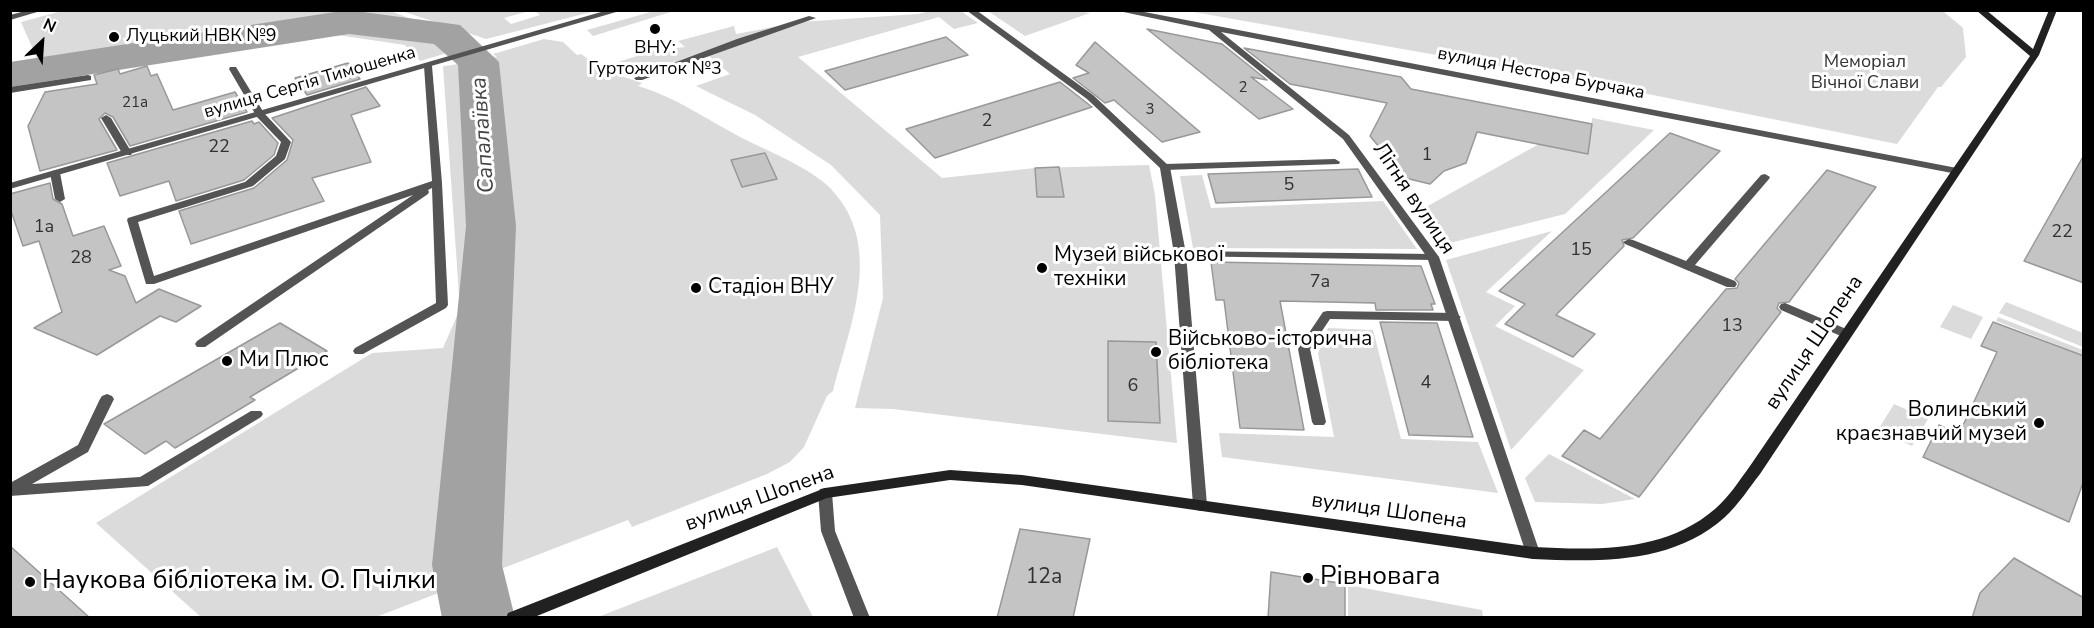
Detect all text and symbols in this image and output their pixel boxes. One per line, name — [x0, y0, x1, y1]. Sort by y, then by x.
north arrow — [12, 12, 72, 72]
text: N — [40, 13, 60, 38]
marker: ВНУ: Гуртожиток №3 — [648, 22, 662, 36]
place label: Луцький НВК №9 — [126, 26, 277, 48]
marker: Луцький НВК №9 — [107, 30, 121, 44]
place label: ВНУ: Гуртожиток №3 — [588, 38, 722, 80]
street label: вулиця Сергія Тимошенка — [202, 42, 418, 124]
street label: вулиця Нестора Бурчака — [1436, 43, 1646, 105]
park label: Меморіал Вічної Слави — [1811, 52, 1919, 94]
water label: Сапалаївка — [467, 76, 501, 194]
house number: 2 — [1239, 79, 1247, 97]
house number: 21а — [122, 94, 148, 112]
house number: 3 — [1146, 101, 1154, 119]
house number: 2 — [982, 111, 992, 133]
house number: 22 — [208, 137, 230, 159]
street label: Літня вулиця — [1366, 138, 1460, 260]
house number: 1 — [1422, 145, 1432, 167]
house number: 5 — [1284, 175, 1294, 197]
house number: 1а — [34, 217, 54, 239]
house number: 22 — [2051, 222, 2073, 244]
house number: 15 — [1570, 240, 1592, 262]
place label: Музей військової техніки — [1054, 243, 1224, 293]
house number: 28 — [70, 248, 92, 270]
marker: Музей військової техніки — [1035, 261, 1049, 275]
street label: вулиця Шопена — [1761, 271, 1869, 415]
house number: 7а — [1310, 272, 1330, 294]
place label: Стадіон ВНУ — [708, 275, 834, 301]
marker: Стадіон ВНУ — [689, 281, 703, 295]
house number: 13 — [1721, 316, 1743, 338]
place label: Військово-історична бібліотека — [1168, 327, 1372, 377]
marker: Військово-історична бібліотека — [1149, 345, 1163, 359]
place label: Ми Плюс — [239, 348, 329, 374]
marker: Ми Плюс — [220, 354, 234, 368]
house number: 4 — [1421, 373, 1431, 395]
house number: 6 — [1128, 376, 1138, 398]
place label: Волинський краєзнавчий музей — [1836, 398, 2027, 448]
marker: Волинський краєзнавчий музей — [2032, 416, 2046, 430]
street label: вулиця Шопена — [682, 460, 838, 538]
street label: вулиця Шопена — [1310, 489, 1468, 535]
place label: Рівновага — [1320, 562, 1441, 594]
house number: 12а — [1026, 565, 1062, 591]
place label: Наукова бібліотека ім. О. Пчілки — [42, 566, 436, 598]
marker: Рівновага — [1301, 571, 1315, 585]
marker: Наукова бібліотека ім. О. Пчілки — [23, 575, 37, 589]

